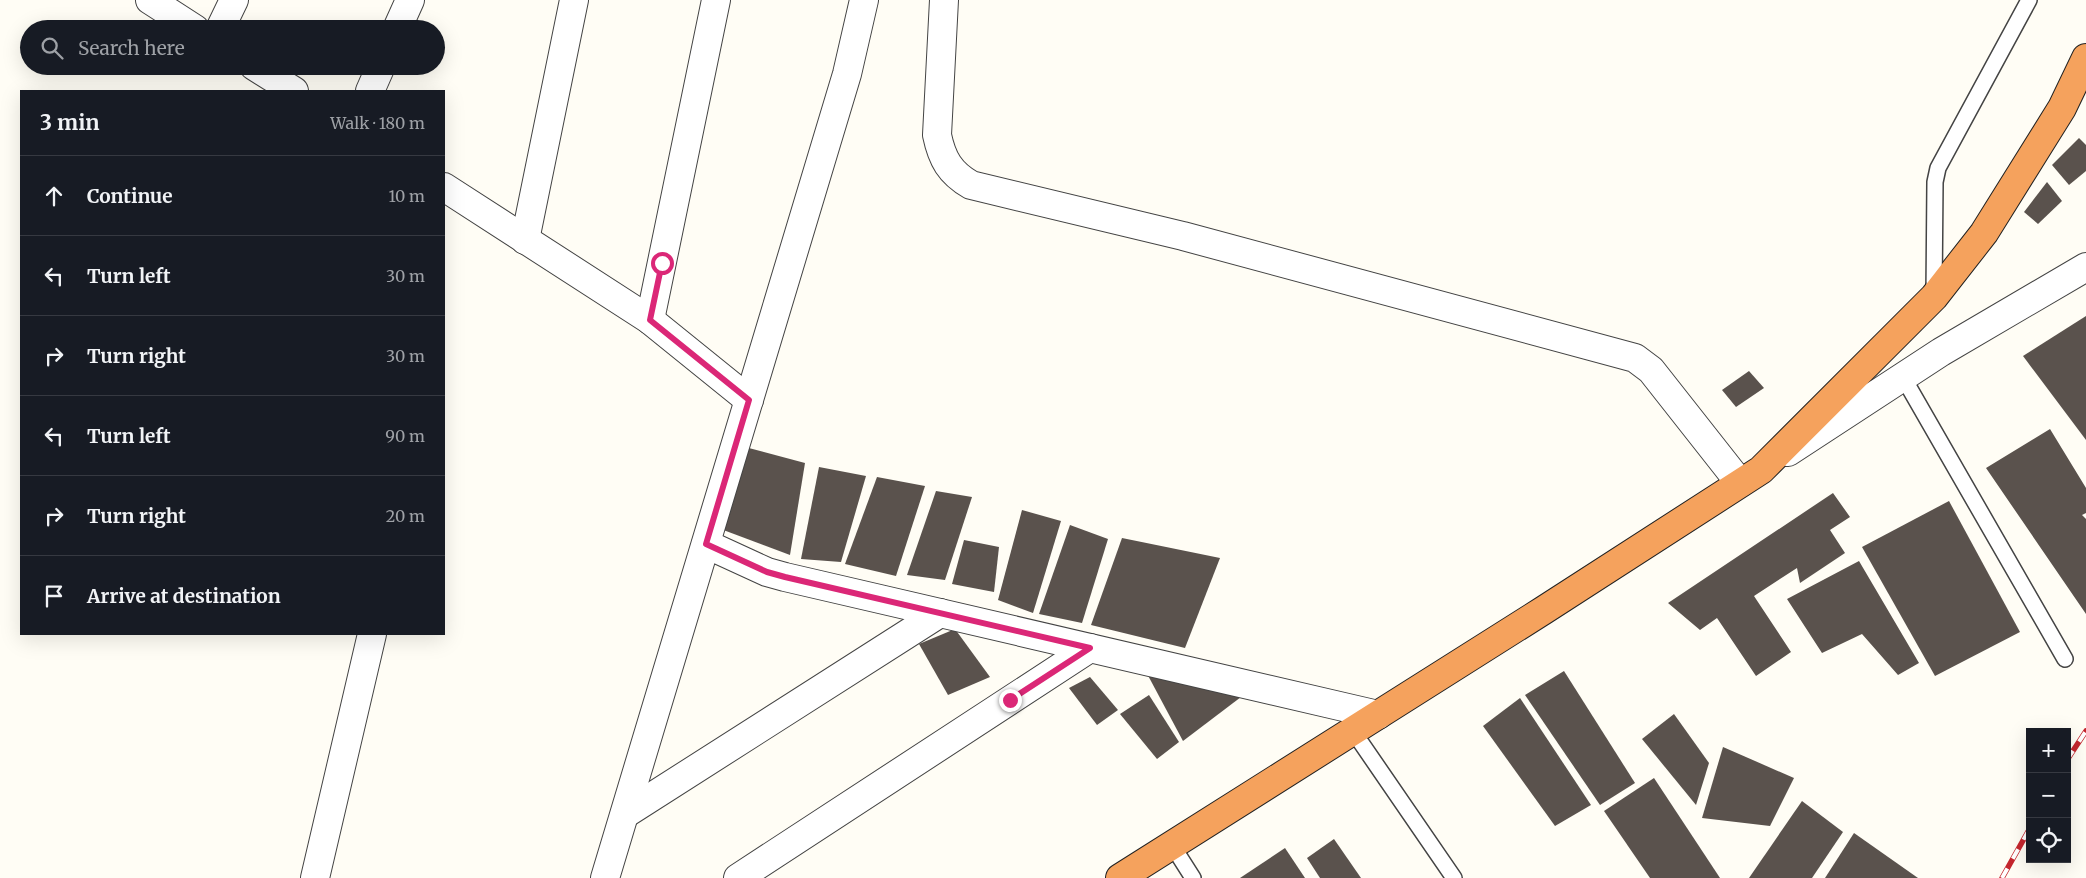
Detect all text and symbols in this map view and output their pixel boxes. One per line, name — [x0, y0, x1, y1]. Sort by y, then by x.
search box — [20, 20, 445, 75]
icon: search — [38, 34, 66, 62]
text: Search here — [78, 36, 185, 60]
text: 3 min — [40, 109, 99, 136]
text: Walk · 180 m — [330, 113, 425, 133]
icon: ahead — [40, 182, 68, 210]
text: Continue — [87, 184, 173, 208]
text: 10 m — [388, 186, 425, 206]
route start — [651, 252, 674, 275]
icon: left — [40, 262, 68, 290]
text: Turn left — [87, 264, 171, 288]
text: 30 m — [386, 266, 425, 286]
icon: right — [40, 342, 68, 370]
text: Turn right — [87, 344, 186, 368]
text: 30 m — [386, 346, 425, 366]
icon: left — [40, 422, 68, 450]
text: Turn left — [87, 424, 171, 448]
text: 90 m — [385, 426, 425, 446]
icon: right — [40, 502, 68, 530]
text: Turn right — [87, 504, 186, 528]
text: 20 m — [386, 506, 425, 526]
icon: arrive — [40, 582, 68, 610]
text: Arrive at destination — [87, 584, 281, 608]
route end — [999, 689, 1022, 712]
map controls — [2026, 728, 2071, 863]
button: + — [2026, 728, 2071, 773]
button: − — [2026, 773, 2071, 818]
button: locate — [2026, 818, 2071, 863]

